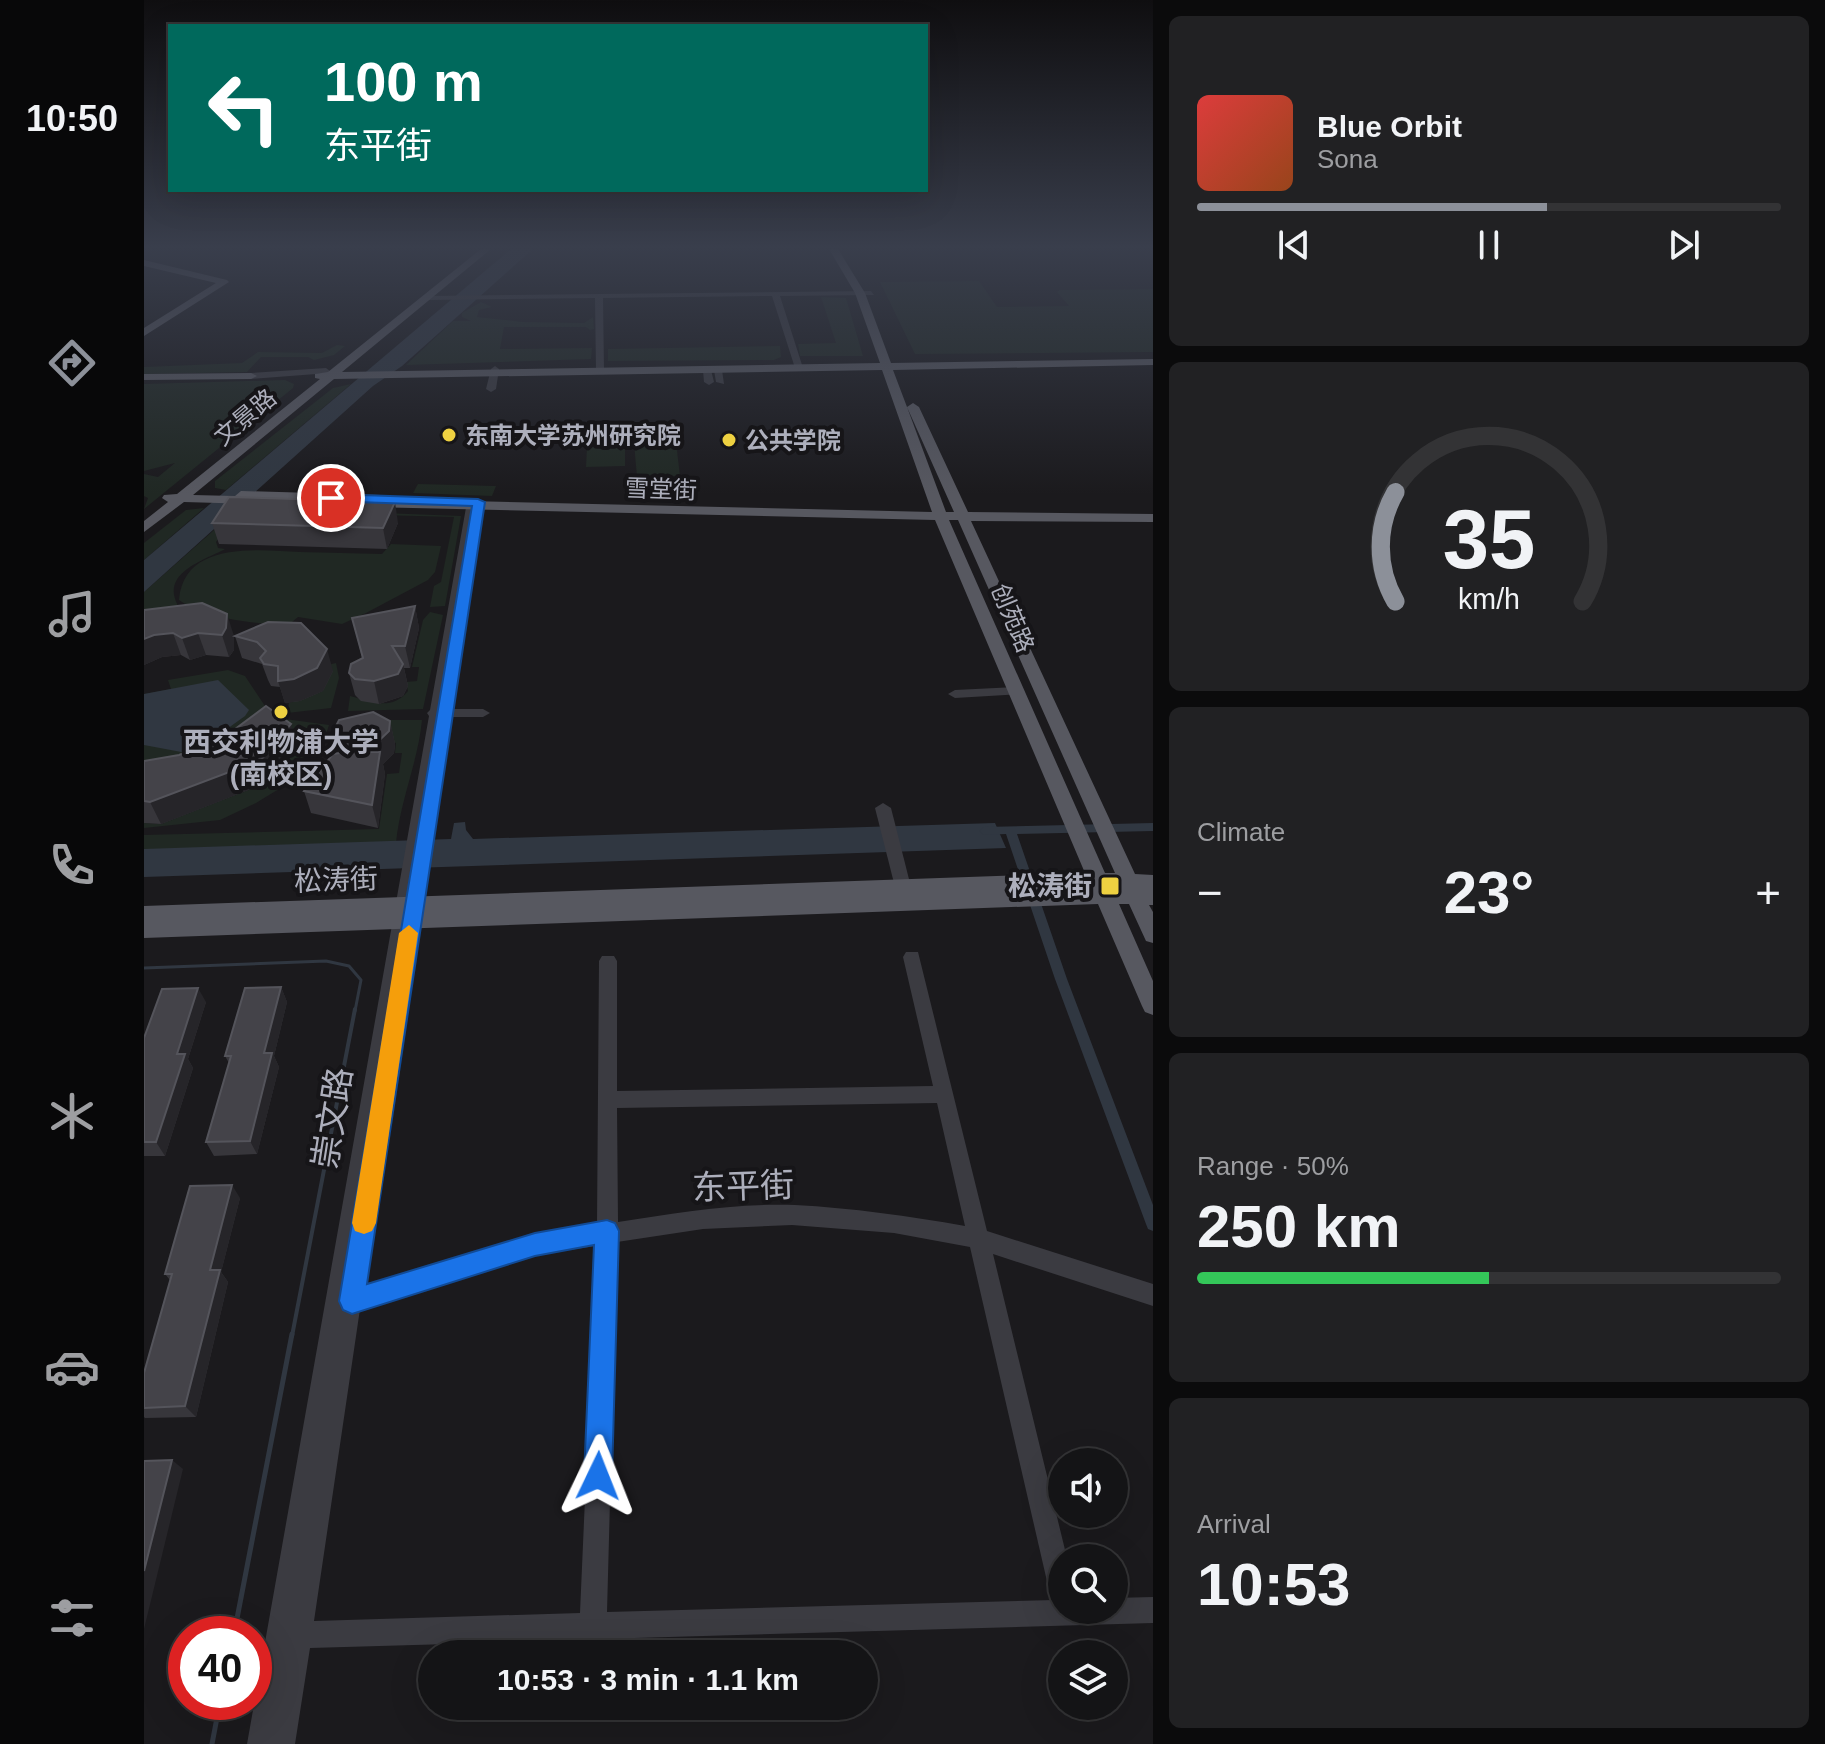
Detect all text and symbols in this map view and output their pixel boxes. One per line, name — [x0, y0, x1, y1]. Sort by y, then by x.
text: 100 m — [324, 50, 483, 113]
icon: left — [192, 56, 296, 160]
text: 10:50 — [26, 98, 118, 139]
text: Blue Orbit — [1317, 110, 1462, 143]
text: 东平街 — [324, 125, 432, 166]
text: Sona — [1317, 144, 1378, 174]
icon: previous — [1272, 223, 1316, 267]
icon: pause — [1467, 223, 1511, 267]
icon: next — [1662, 223, 1706, 267]
icon: directions — [44, 335, 100, 391]
street label: 文景路 — [209, 384, 281, 450]
place label: 东南大学苏州研究院 — [465, 422, 681, 449]
marker: 东南大学苏州研究院 — [440, 426, 458, 444]
place label: 公共学院 — [745, 427, 841, 454]
marker: 公共学院 — [720, 431, 738, 449]
pin — [297, 464, 365, 532]
street label: 雪堂街 — [625, 474, 697, 504]
icon: arrive — [309, 476, 353, 520]
text: 35 — [1443, 493, 1535, 586]
street label: 创苑路 — [987, 580, 1039, 656]
text: km/h — [1458, 584, 1520, 616]
icon: music — [44, 586, 100, 642]
marker: 西交利物浦大学 (南校区) — [272, 703, 290, 721]
place label: 西交利物浦大学 (南校区) — [183, 727, 379, 790]
text: Climate — [1197, 817, 1285, 847]
icon: phone — [44, 837, 100, 893]
text: 23° — [1444, 859, 1534, 926]
street label: 松涛街 — [293, 863, 379, 897]
text: − — [1197, 868, 1223, 917]
text: + — [1755, 868, 1781, 917]
place label: 松涛街 — [1008, 871, 1092, 902]
marker: 松涛街 — [1099, 875, 1121, 897]
street label: 崇文路 — [305, 1065, 359, 1171]
icon: climate — [44, 1088, 100, 1144]
text: Range · 50% — [1197, 1151, 1349, 1181]
street label: 东平街 — [691, 1165, 795, 1207]
text: 250 km — [1197, 1193, 1401, 1260]
icon: car — [44, 1339, 100, 1395]
position arrow — [556, 1434, 640, 1518]
map controls — [1048, 1448, 1128, 1720]
button: sound — [1048, 1448, 1128, 1528]
text: Arrival — [1197, 1509, 1271, 1539]
button: search — [1048, 1544, 1128, 1624]
text: 10:53 — [1197, 1551, 1350, 1618]
icon: filters — [44, 1590, 100, 1646]
speed limit sign: 40 — [168, 1616, 272, 1720]
button: layers — [1048, 1640, 1128, 1720]
text: 10:53 · 3 min · 1.1 km — [497, 1663, 799, 1696]

